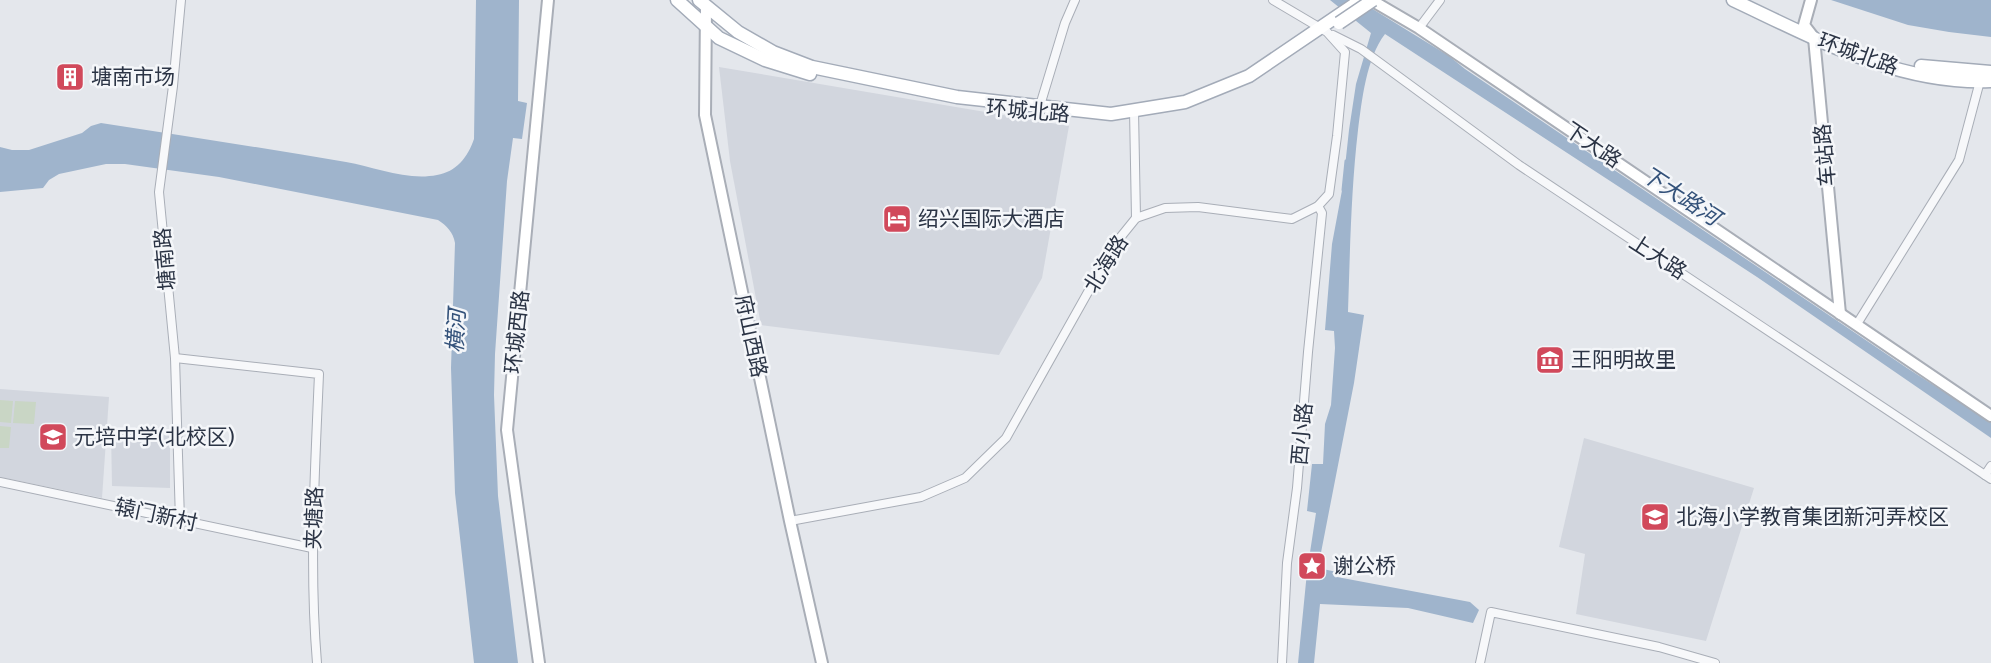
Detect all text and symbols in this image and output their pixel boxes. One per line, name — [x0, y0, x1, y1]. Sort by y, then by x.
street label: 环城北路 — [1814, 27, 1902, 81]
building icon: 塘南市场 — [54, 61, 86, 93]
place label: 塘南市场 — [91, 64, 175, 90]
street label: 环城北路 — [985, 94, 1071, 128]
street label: 下大路 — [1560, 117, 1626, 173]
street label: 车站路 — [1809, 122, 1841, 188]
water label: 下大路河 — [1637, 161, 1729, 233]
hotel icon: 绍兴国际大酒店 — [881, 203, 913, 235]
place label: 绍兴国际大酒店 — [918, 206, 1065, 232]
street label: 塘南路 — [149, 226, 181, 292]
street label: 上大路 — [1625, 229, 1691, 285]
street label: 北海路 — [1078, 230, 1134, 298]
street label: 环城西路 — [500, 289, 534, 375]
street label: 府山西路 — [730, 292, 772, 380]
water label: 横河 — [441, 304, 471, 354]
museum icon: 王阳明故里 — [1534, 344, 1566, 376]
place label: 王阳明故里 — [1571, 347, 1676, 373]
street label: 西小路 — [1286, 401, 1318, 467]
school or university icon: 元培中学(北校区) — [37, 421, 69, 453]
place label: 元培中学(北校区) — [74, 424, 235, 450]
street label: 夹塘路 — [300, 486, 328, 550]
street label: 辕门新村 — [112, 494, 200, 536]
school or university icon: 北海小学教育集团新河弄校区 — [1639, 501, 1671, 533]
place label: 北海小学教育集团新河弄校区 — [1676, 504, 1949, 530]
place icon: 谢公桥 — [1296, 550, 1328, 582]
place label: 谢公桥 — [1333, 553, 1396, 579]

